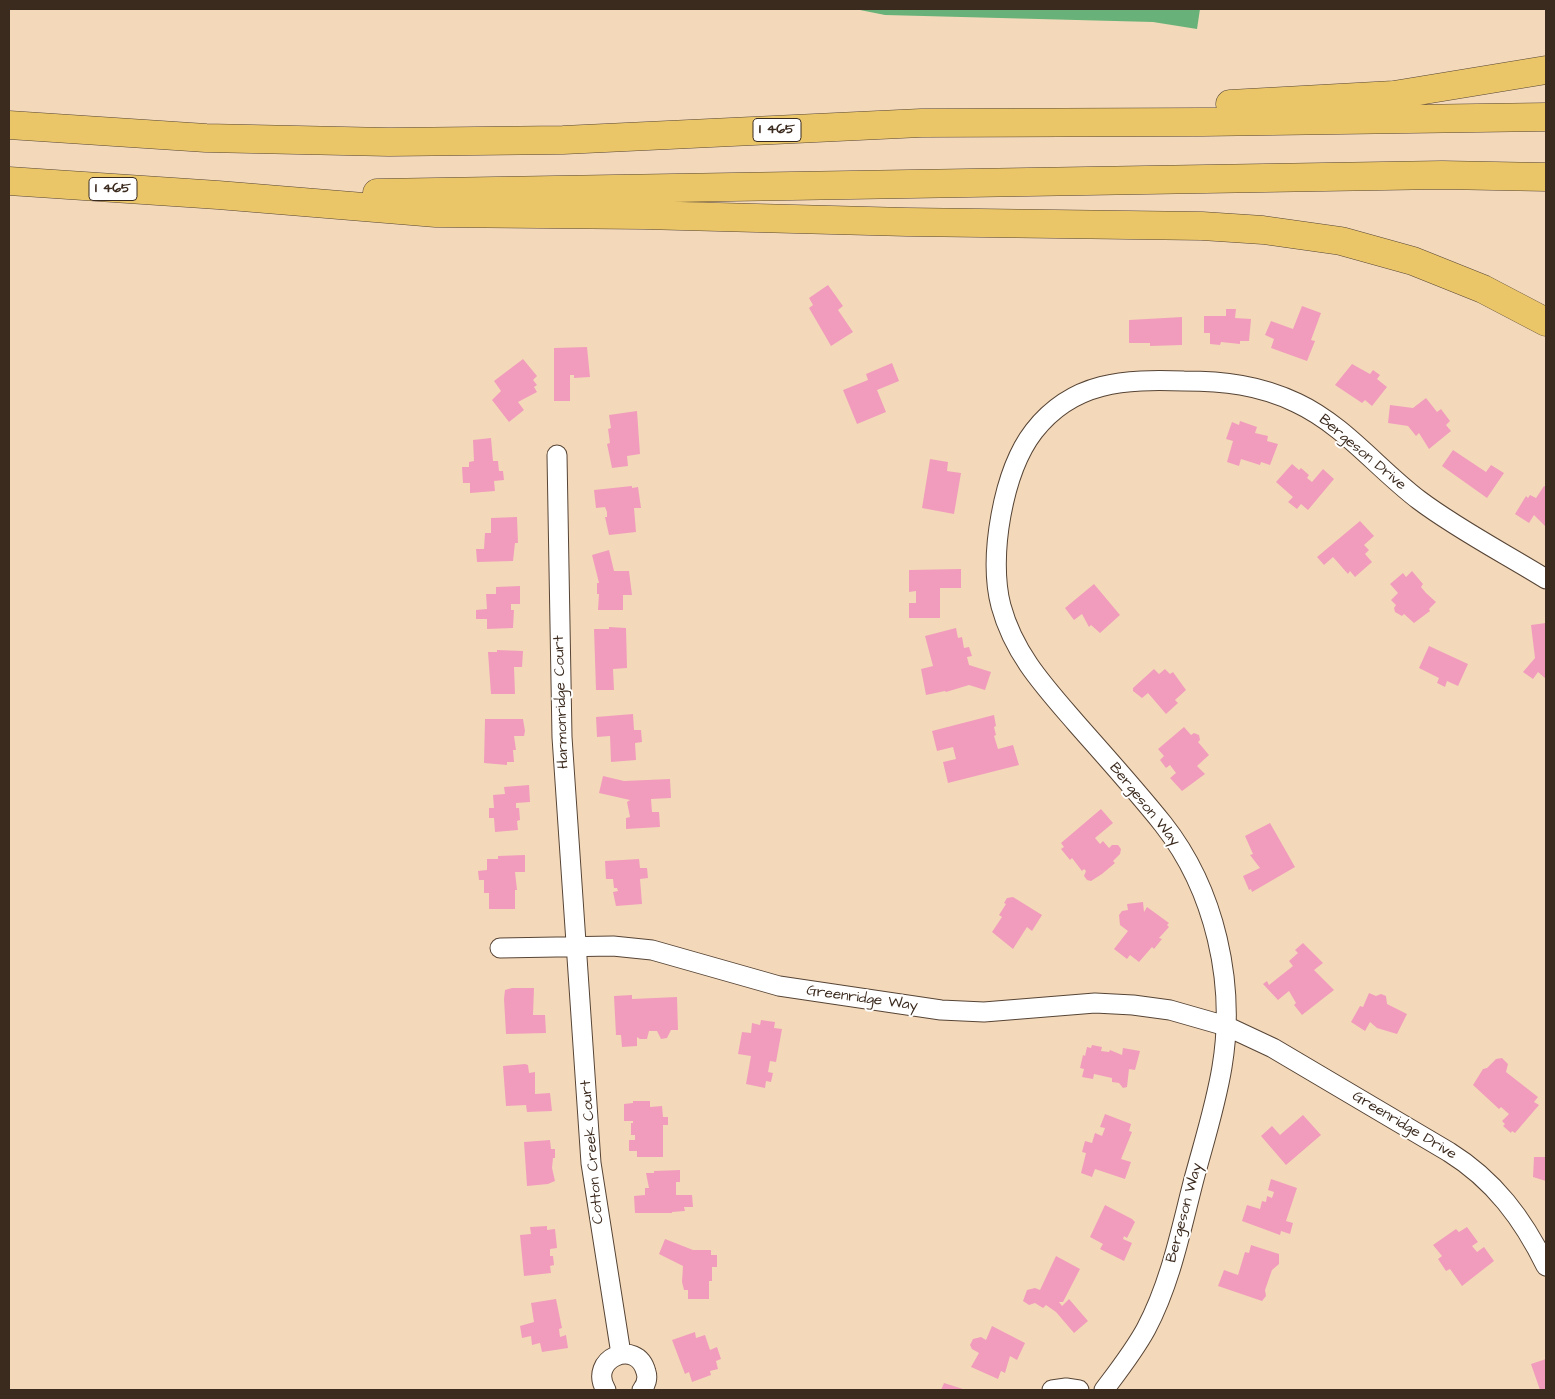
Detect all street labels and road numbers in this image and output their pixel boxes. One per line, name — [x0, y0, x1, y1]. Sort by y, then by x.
road number: I 465 — [753, 118, 801, 142]
road number: I 465 — [89, 178, 137, 200]
street label: Bergeson Drive — [1315, 411, 1409, 495]
street label: Harmonridge Court — [551, 635, 573, 769]
street label: Bergeson Way — [1105, 760, 1183, 850]
street label: Greenridge Way — [805, 982, 919, 1016]
street label: Cotton Creek Court — [578, 1079, 608, 1225]
street label: Greenridge Drive — [1349, 1088, 1459, 1164]
street label: Bergeson Way — [1163, 1161, 1207, 1265]

